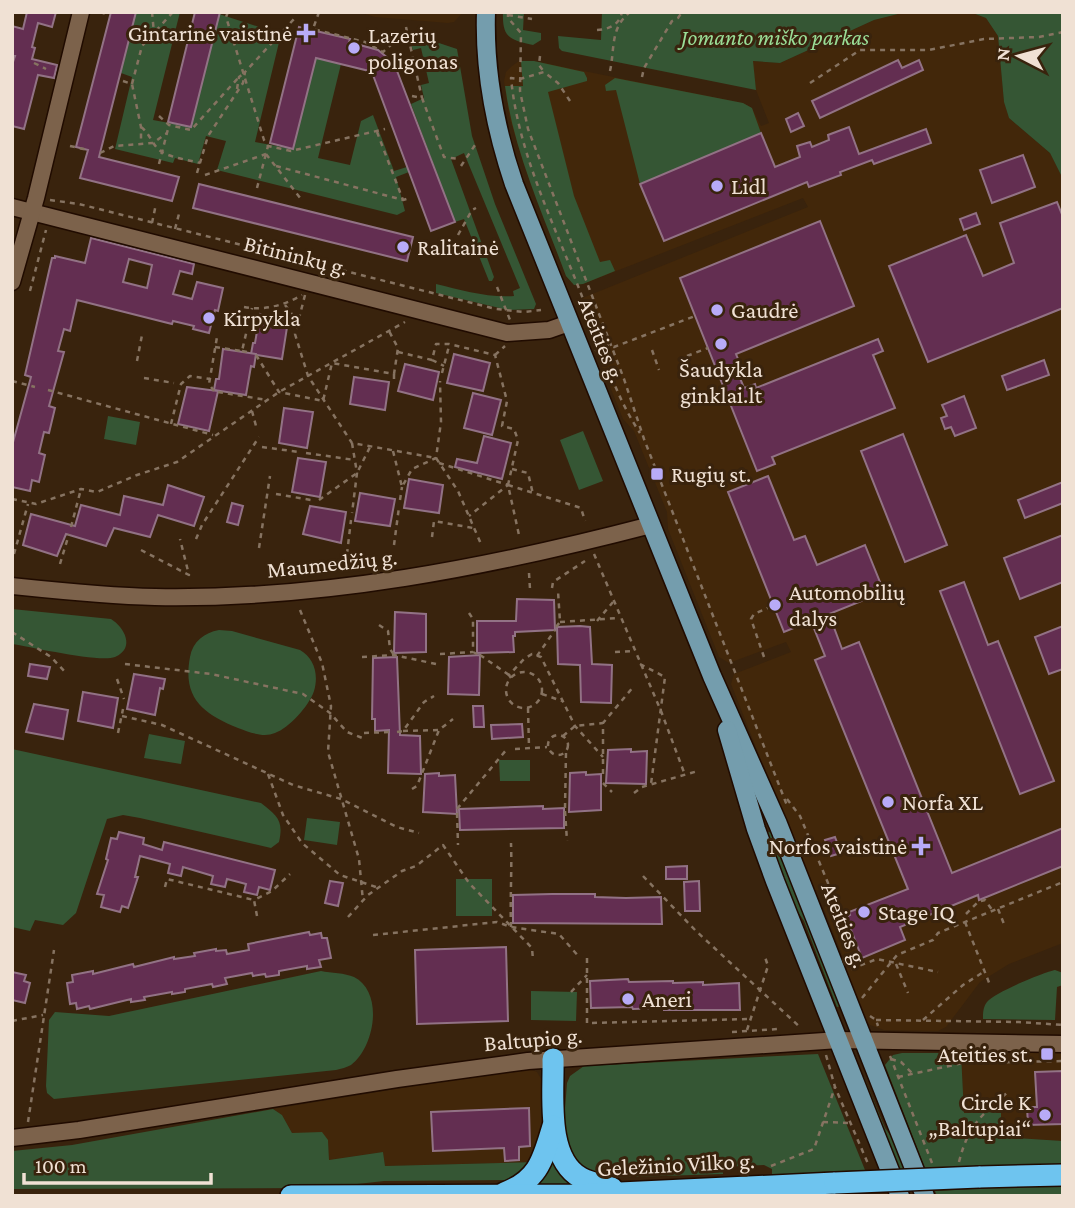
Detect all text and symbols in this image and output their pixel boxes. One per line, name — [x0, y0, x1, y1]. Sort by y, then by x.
place label: Gintarinė vaistinė — [128, 20, 292, 46]
north arrow — [984, 21, 1054, 91]
place label: Lazerių poligonas — [368, 22, 458, 74]
park label: Jomanto miško parkas — [677, 24, 870, 50]
marker: Gintarinė vaistinė — [298, 25, 314, 41]
marker: Lazerių poligonas — [346, 40, 362, 56]
text: N — [991, 47, 1014, 62]
place label: Lidl — [731, 173, 767, 199]
marker: Lidl — [709, 178, 725, 194]
street label: Bitininkų g. — [241, 230, 351, 280]
place label: Ralitainė — [417, 234, 499, 260]
marker: Ralitainė — [395, 239, 411, 255]
street label: Ateities g. — [573, 294, 631, 386]
place label: Gaudrė — [731, 297, 798, 323]
marker: Gaudrė — [709, 302, 725, 318]
place label: Kirpykla — [223, 305, 301, 331]
marker: Kirpykla — [201, 310, 217, 326]
marker: Šaudykla ginklai.lt — [713, 336, 729, 352]
place label: Šaudykla ginklai.lt — [679, 356, 763, 408]
place label: Rugių st. — [671, 461, 751, 487]
marker: Rugių st. — [649, 466, 665, 482]
street label: Maumedžių g. — [266, 543, 398, 583]
place label: Automobilių dalys — [789, 579, 906, 631]
marker: Automobilių dalys — [767, 597, 783, 613]
place label: Norfa XL — [902, 789, 983, 815]
marker: Norfa XL — [880, 794, 896, 810]
place label: Norfos vaistinė — [769, 833, 907, 859]
marker: Norfos vaistinė — [913, 838, 929, 854]
street label: Ateities g. — [816, 879, 874, 971]
place label: Stage IQ — [878, 899, 956, 925]
marker: Stage IQ — [856, 904, 872, 920]
place label: Aneri — [642, 986, 692, 1012]
marker: Aneri — [620, 991, 636, 1007]
street label: Baltupio g. — [483, 1022, 583, 1056]
place label: Ateities st. — [938, 1041, 1033, 1067]
marker: Ateities st. — [1039, 1046, 1055, 1062]
place label: Circle K „Baltupiai“ — [928, 1089, 1032, 1141]
marker: Circle K „Baltupiai“ — [1037, 1107, 1053, 1123]
scale bar — [24, 1142, 212, 1186]
street label: Geležinio Vilko g. — [596, 1147, 756, 1181]
text: 100 m — [35, 1154, 87, 1178]

